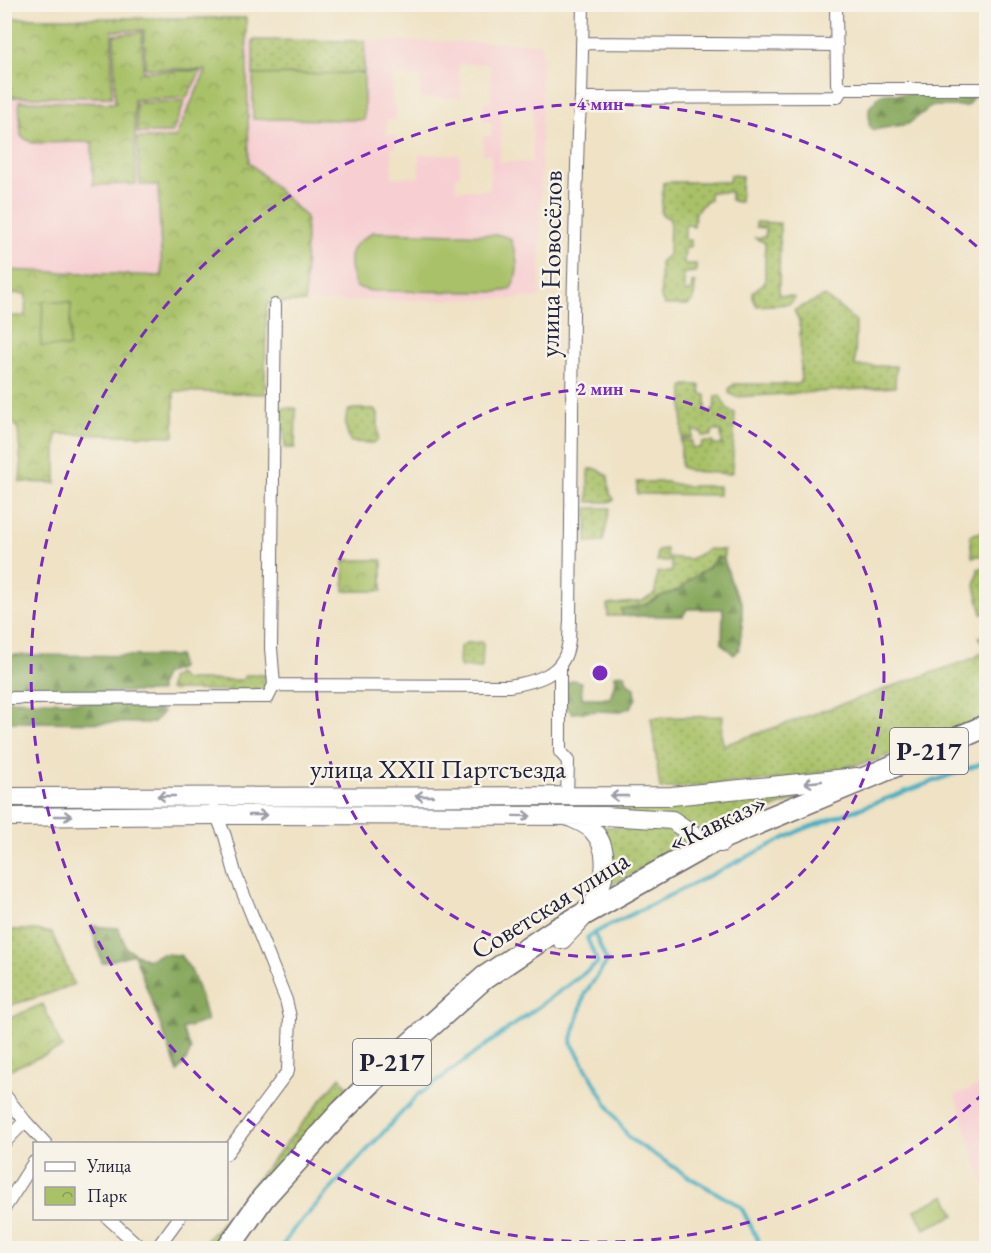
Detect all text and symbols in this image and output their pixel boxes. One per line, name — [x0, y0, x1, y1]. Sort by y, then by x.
text: 4 мин — [577, 92, 624, 115]
street label: улица Новосёлов — [531, 170, 570, 358]
text: 2 мин — [577, 377, 624, 400]
centre of rings — [590, 663, 610, 683]
road number: Р-217 — [890, 728, 968, 774]
street label: улица XXII Партсъезда — [310, 751, 566, 786]
one-way arrow — [803, 777, 823, 788]
street label: «Кавказ» — [662, 783, 772, 860]
one-way arrow — [156, 790, 176, 802]
one-way arrow — [414, 790, 434, 802]
one-way arrow — [609, 790, 629, 802]
one-way arrow — [247, 809, 267, 821]
one-way arrow — [52, 810, 72, 822]
one-way arrow — [511, 810, 531, 822]
street label: Советская улица — [464, 842, 636, 967]
road number: Р-217 — [353, 1039, 431, 1085]
legend — [33, 1142, 228, 1220]
text: Улица — [86, 1154, 132, 1177]
text: Парк — [87, 1184, 127, 1207]

